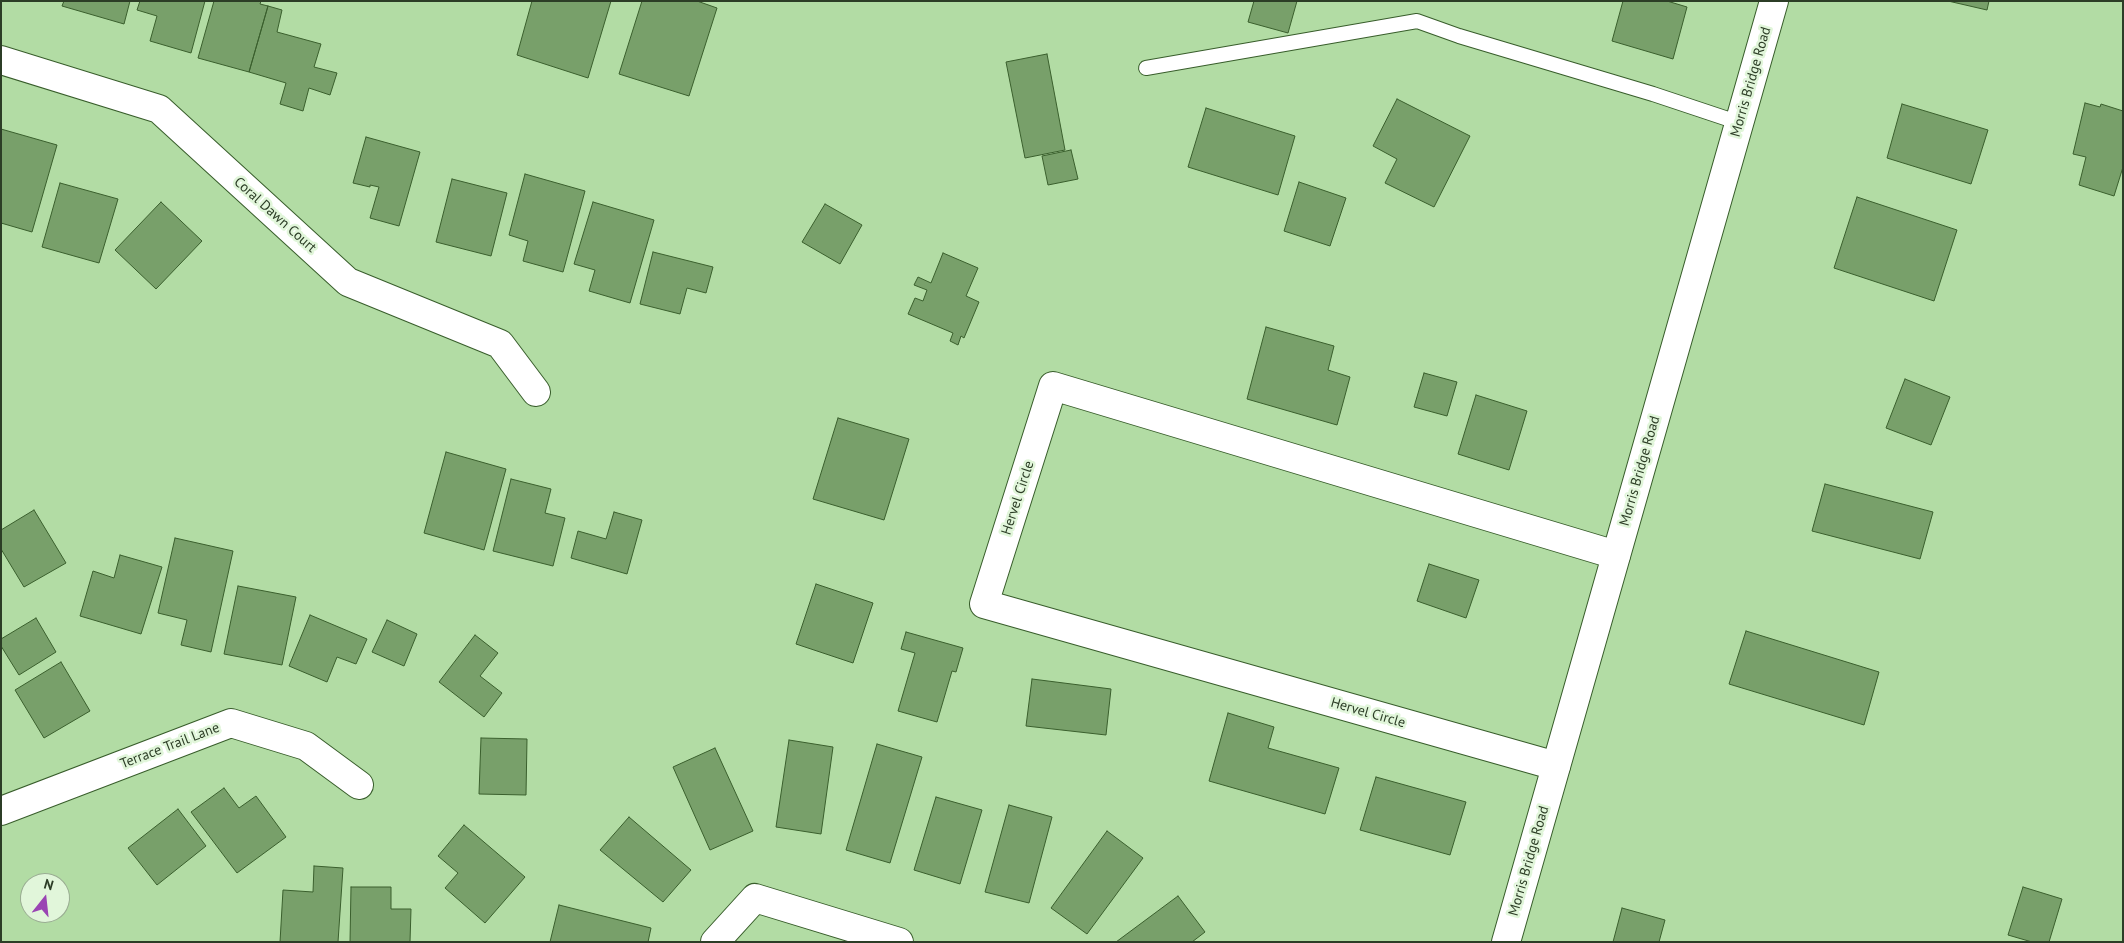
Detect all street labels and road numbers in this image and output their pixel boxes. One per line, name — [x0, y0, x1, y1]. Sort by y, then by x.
street label: Morris Bridge Road — [1727, 25, 1775, 139]
street label: Coral Dawn Court — [230, 174, 320, 256]
street label: Morris Bridge Road — [1616, 414, 1664, 528]
street label: Hervel Circle — [998, 459, 1038, 537]
street label: Hervel Circle — [1329, 694, 1407, 732]
street label: Terrace Trail Lane — [118, 719, 222, 773]
street label: Morris Bridge Road — [1505, 804, 1553, 918]

